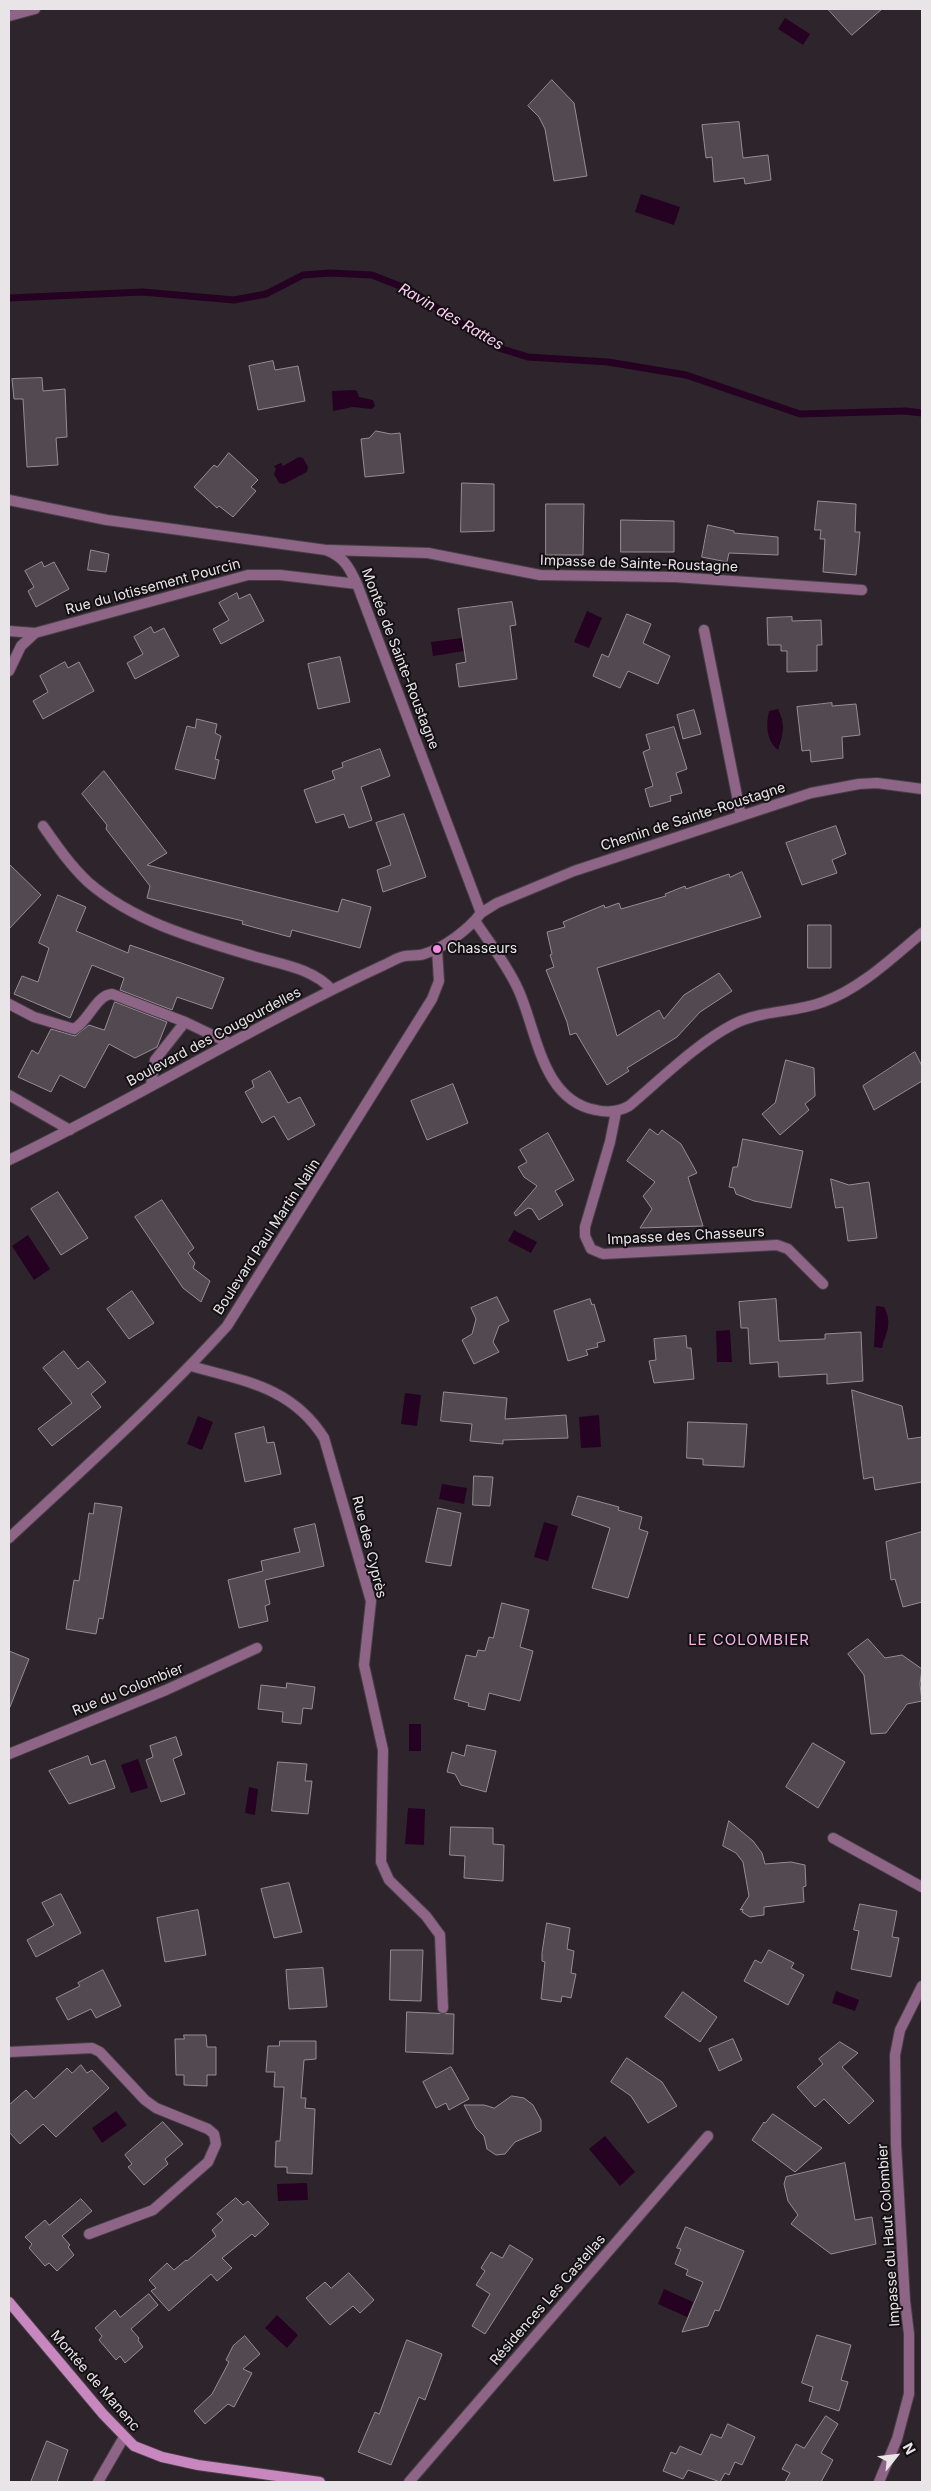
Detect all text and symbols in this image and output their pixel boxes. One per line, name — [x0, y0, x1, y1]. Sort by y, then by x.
water label: Ravin des Rattes — [395, 280, 507, 354]
street label: Impasse de Sainte-Roustagne — [540, 552, 738, 576]
street label: Rue du lotissement Pourcin — [64, 556, 242, 618]
street label: Montée de Sainte-Roustagne — [358, 566, 442, 752]
street label: Chemin de Sainte-Roustagne — [599, 779, 787, 855]
place label: Chasseurs — [447, 941, 517, 957]
marker: Chasseurs — [431, 943, 443, 955]
street label: Boulevard des Cougourdelles — [124, 984, 304, 1090]
street label: Boulevard Paul Martin Nalin — [210, 1156, 324, 1318]
street label: Impasse des Chasseurs — [607, 1223, 765, 1249]
street label: Rue des Cyprès — [348, 1494, 390, 1600]
district label: LE COLOMBIER — [687, 1631, 811, 1649]
street label: Rue du Colombier — [70, 1660, 186, 1720]
street label: Impasse du Haut Colombier — [874, 2143, 904, 2327]
street label: Résidences Les Castellas — [487, 2231, 609, 2369]
street label: Montée de Manenc — [47, 2327, 143, 2435]
north arrow — [871, 2431, 921, 2481]
text: N — [900, 2440, 920, 2457]

